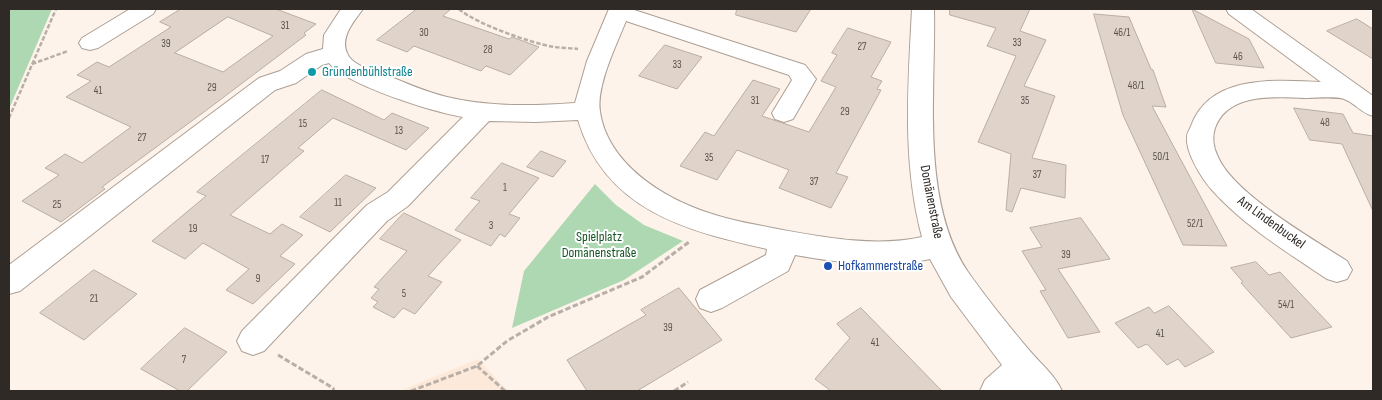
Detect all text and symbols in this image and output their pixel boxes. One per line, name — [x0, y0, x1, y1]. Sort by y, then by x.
house number: 31 — [281, 19, 289, 33]
house number: 30 — [419, 26, 429, 40]
house number: 46/1 — [1114, 26, 1130, 40]
house number: 33 — [1012, 36, 1022, 50]
house number: 39 — [161, 37, 171, 51]
house number: 27 — [858, 40, 866, 54]
house number: 28 — [483, 43, 493, 57]
house number: 46 — [1233, 50, 1243, 64]
house number: 33 — [672, 58, 682, 72]
place label: Gründenbühlstraße — [322, 64, 413, 80]
marker: Gründenbühlstraße — [306, 66, 318, 78]
house number: 48/1 — [1128, 79, 1144, 93]
house number: 29 — [207, 81, 217, 95]
house number: 41 — [94, 84, 102, 98]
house number: 31 — [751, 94, 759, 108]
house number: 35 — [1020, 94, 1030, 108]
house number: 29 — [840, 105, 850, 119]
house number: 48 — [1320, 116, 1330, 130]
house number: 15 — [299, 117, 307, 131]
house number: 13 — [395, 124, 403, 138]
house number: 27 — [138, 131, 146, 145]
house number: 50/1 — [1153, 150, 1169, 164]
house number: 35 — [704, 151, 714, 165]
house number: 17 — [261, 153, 269, 167]
street label: Domänenstraße — [916, 164, 946, 240]
house number: 37 — [1032, 168, 1042, 182]
house number: 37 — [809, 175, 819, 189]
house number: 1 — [503, 181, 507, 195]
street label: Am Lindenbuckel — [1234, 193, 1308, 253]
house number: 11 — [334, 196, 342, 210]
house number: 25 — [53, 198, 61, 212]
house number: 52/1 — [1187, 217, 1203, 231]
house number: 3 — [489, 219, 493, 233]
house number: 19 — [189, 222, 197, 236]
park label: Spielplatz Domänenstraße — [562, 229, 636, 262]
house number: 39 — [1061, 248, 1071, 262]
place label: Hofkammerstraße — [838, 258, 923, 274]
marker: Hofkammerstraße — [822, 260, 834, 272]
house number: 9 — [256, 272, 260, 286]
house number: 5 — [402, 287, 406, 301]
house number: 21 — [90, 292, 98, 306]
house number: 54/1 — [1278, 298, 1294, 312]
house number: 39 — [663, 321, 673, 335]
house number: 41 — [1156, 327, 1164, 341]
house number: 41 — [871, 336, 879, 350]
house number: 7 — [182, 353, 186, 367]

